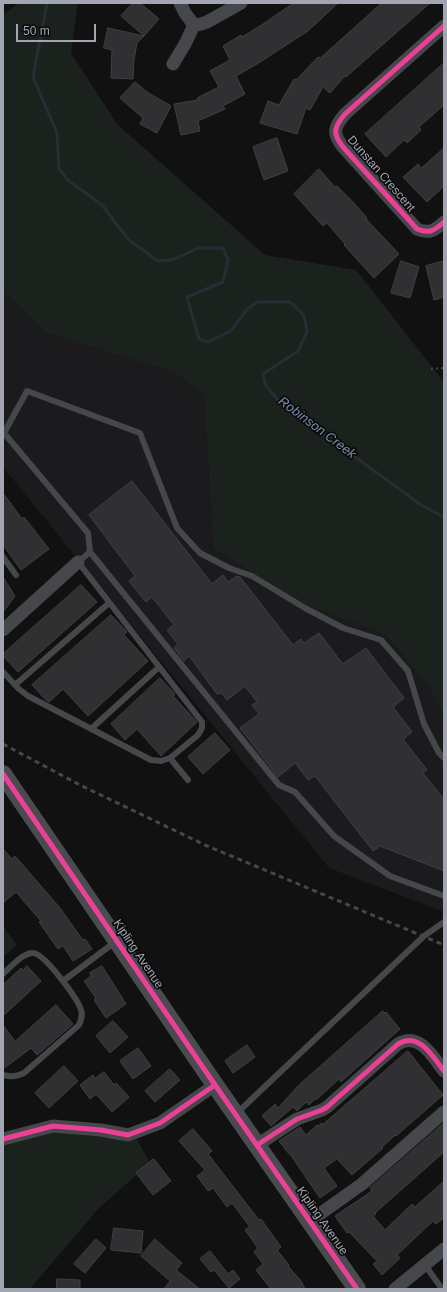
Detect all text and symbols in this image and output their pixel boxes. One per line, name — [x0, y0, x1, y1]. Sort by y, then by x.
scale bar — [18, 16, 98, 42]
text: 50 m — [23, 24, 50, 38]
street label: Dunstan Crescent — [344, 133, 418, 215]
water label: Robinson Creek — [275, 394, 359, 462]
street label: Kipling Avenue — [110, 917, 166, 991]
street label: Kipling Avenue — [293, 1184, 351, 1258]

